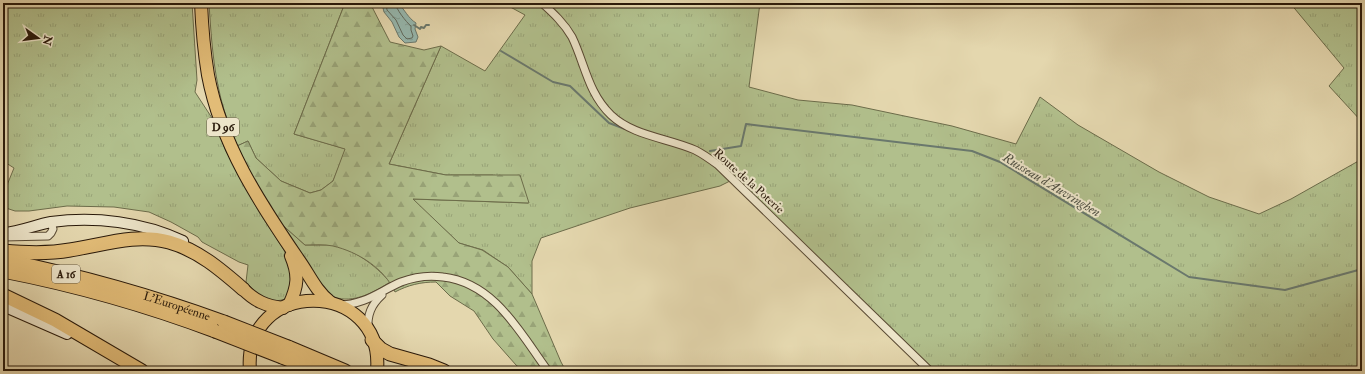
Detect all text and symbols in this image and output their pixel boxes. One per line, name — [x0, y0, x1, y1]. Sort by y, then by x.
north arrow — [18, 18, 58, 58]
text: N — [39, 33, 55, 48]
road number: D 96 — [207, 118, 239, 136]
street label: Route de la Poterie — [710, 146, 787, 217]
water label: Ruisseau d'Auvringhen — [999, 149, 1103, 220]
road number: A 16 — [52, 265, 80, 283]
street label: L'Européenne — [142, 289, 212, 324]

